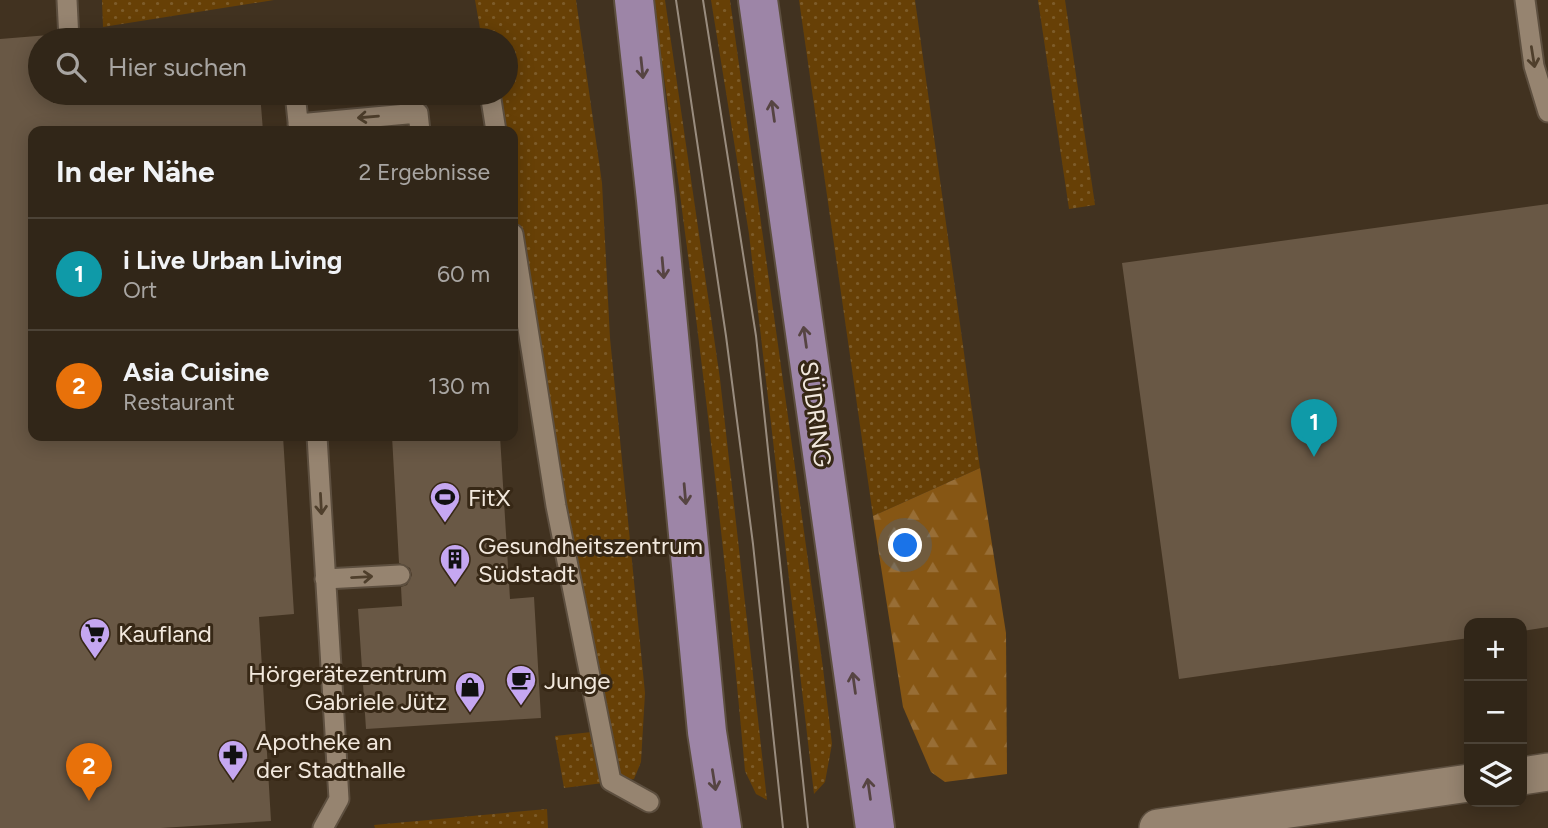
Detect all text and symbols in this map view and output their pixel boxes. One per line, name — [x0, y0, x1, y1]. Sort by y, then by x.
search box — [28, 28, 518, 105]
one-way arrow — [1527, 45, 1540, 68]
icon: search — [52, 48, 90, 86]
text: Hier suchen — [108, 51, 247, 83]
one-way arrow — [635, 56, 648, 79]
one-way arrow — [767, 101, 780, 123]
one-way arrow — [357, 111, 380, 124]
text: In der Nähe — [56, 153, 215, 190]
text: 2 Ergebnisse — [358, 158, 490, 186]
text: i Live Urban Living — [123, 244, 342, 276]
one-way arrow — [657, 256, 670, 279]
text: 1 — [74, 260, 84, 288]
text: 60 m — [437, 260, 490, 288]
text: Ort — [123, 276, 157, 304]
one-way arrow — [798, 326, 811, 349]
text: Asia Cuisine — [123, 356, 269, 388]
street label: SÜDRING — [794, 359, 838, 469]
text: 2 — [72, 372, 86, 400]
text: 130 m — [428, 372, 490, 400]
text: Restaurant — [123, 388, 235, 416]
pin: 1 — [1291, 399, 1337, 457]
sports icon: FitX — [428, 480, 462, 524]
one-way arrow — [678, 482, 691, 505]
place label: FitX — [468, 483, 511, 512]
one-way arrow — [314, 492, 327, 515]
your location — [888, 528, 922, 562]
place label: Gesundheitszentrum Südstadt — [478, 531, 703, 588]
building icon: Gesundheitszentrum Südstadt — [438, 542, 472, 586]
one-way arrow — [351, 570, 373, 583]
supermarket icon: Kaufland — [78, 616, 112, 660]
map controls — [1464, 618, 1527, 807]
button: + — [1464, 618, 1527, 681]
place label: Kaufland — [118, 619, 212, 648]
place label: Hörgerätezentrum Gabriele Jütz — [248, 659, 447, 716]
cafe icon: Junge — [504, 663, 538, 707]
place label: Junge — [544, 666, 610, 695]
shop icon: Hörgerätezentrum Gabriele Jütz — [453, 670, 487, 714]
one-way arrow — [847, 672, 860, 695]
button: − — [1464, 681, 1527, 744]
place label: Apotheke an der Stadthalle — [256, 727, 406, 784]
pharmacy icon: Apotheke an der Stadthalle — [216, 738, 250, 782]
pin: 2 — [66, 743, 112, 801]
button: layers — [1464, 744, 1527, 807]
one-way arrow — [708, 768, 721, 791]
one-way arrow — [863, 779, 876, 801]

